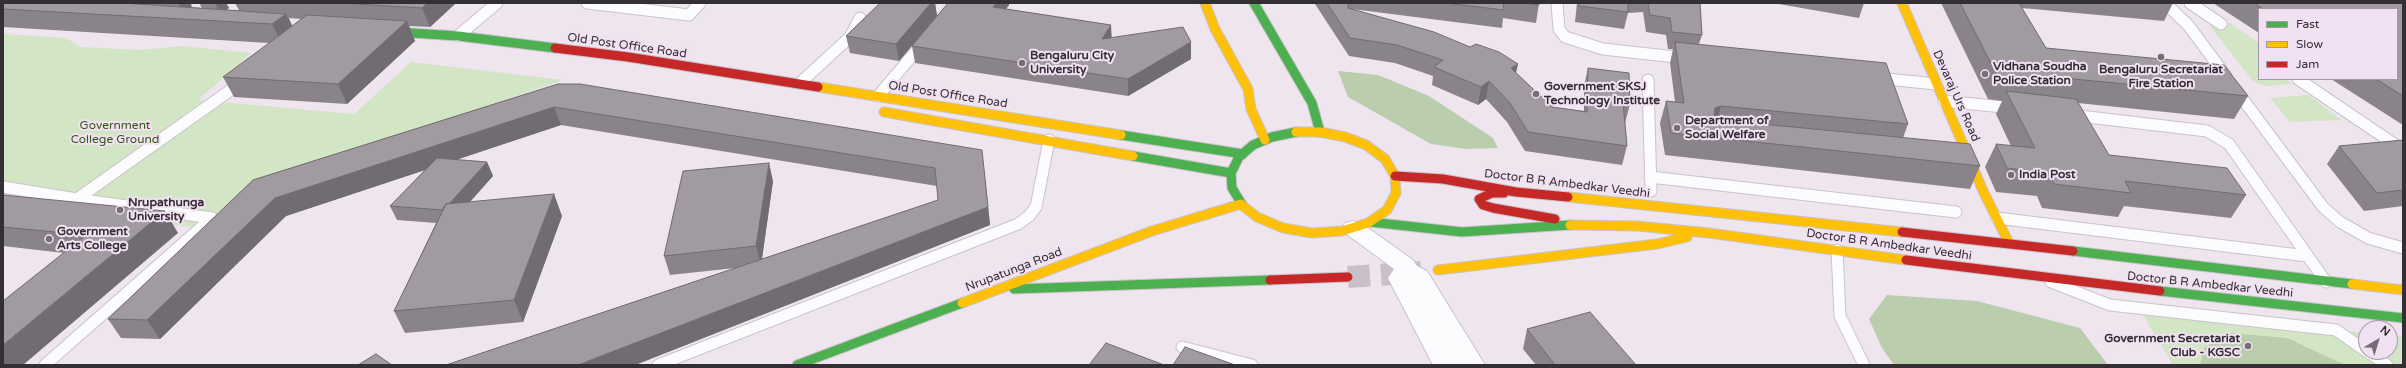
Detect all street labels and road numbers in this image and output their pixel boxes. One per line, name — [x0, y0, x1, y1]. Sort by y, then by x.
street label: Old Post Office Road — [566, 30, 688, 62]
street label: Devaraj Urs Road — [1929, 48, 1983, 144]
street label: Old Post Office Road — [887, 78, 1009, 112]
street label: Doctor B R Ambedkar Veedhi — [1483, 167, 1651, 201]
street label: Doctor B R Ambedkar Veedhi — [1805, 226, 1973, 264]
street label: Nrupatunga Road — [964, 245, 1064, 295]
street label: Doctor B R Ambedkar Veedhi — [2126, 269, 2294, 301]

